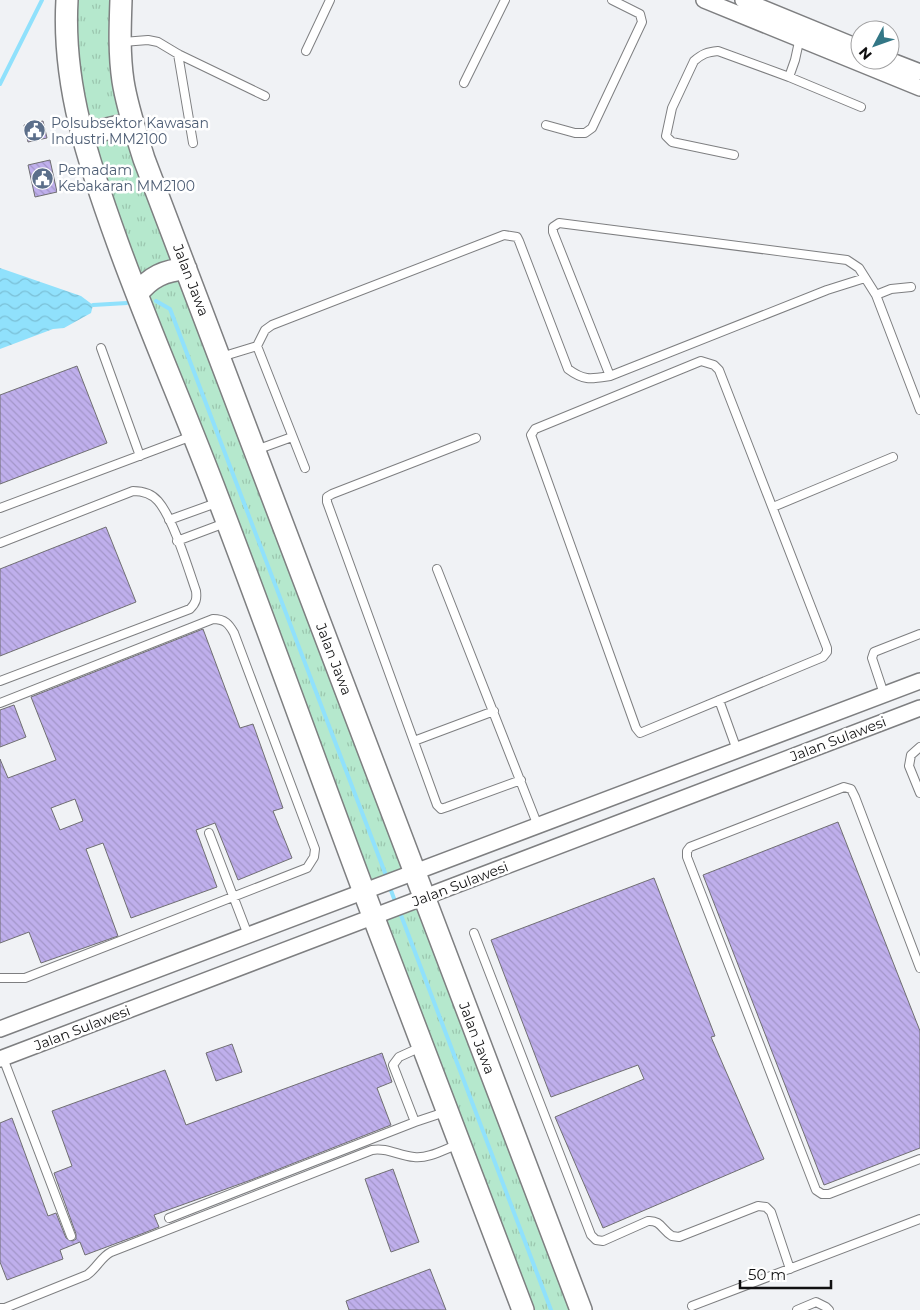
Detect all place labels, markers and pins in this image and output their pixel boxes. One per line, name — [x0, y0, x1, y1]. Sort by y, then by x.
place label: Polsubsektor Kawasan Industri MM2100 — [51, 114, 209, 148]
public building icon: Polsubsektor Kawasan Industri MM2100 — [23, 119, 47, 143]
place label: Pemadam Kebakaran MM2100 — [58, 161, 195, 195]
public building icon: Pemadam Kebakaran MM2100 — [30, 166, 54, 190]

